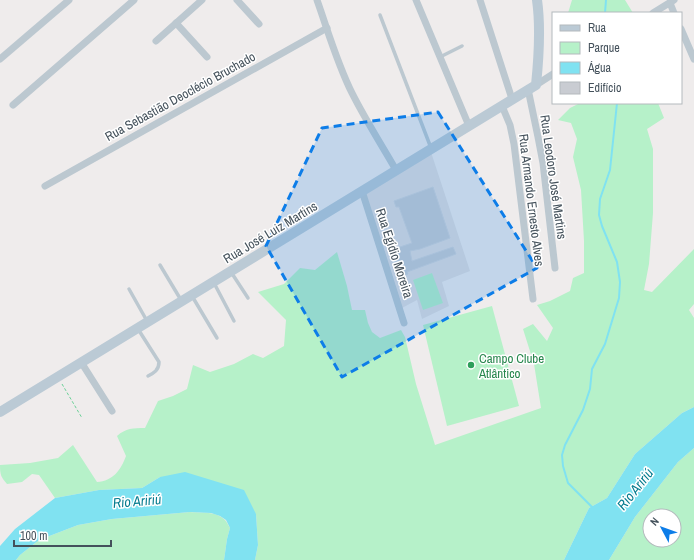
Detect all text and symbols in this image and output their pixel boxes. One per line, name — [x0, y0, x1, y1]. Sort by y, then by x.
legend — [552, 12, 682, 104]
text: Rua — [588, 20, 607, 36]
text: Parque — [588, 40, 620, 56]
street label: Rua Sebastião Deoclécio Bruchado — [102, 48, 259, 145]
text: Água — [587, 60, 612, 76]
text: Edifício — [588, 80, 621, 96]
street label: Rua Leodoro José Martins — [536, 114, 571, 240]
street label: Rua Armando Ernesto Alves — [515, 133, 548, 267]
street label: Rua José Luiz Martins — [220, 198, 320, 267]
street label: Rua Egídio Moreira — [372, 206, 417, 300]
place label: Campo Clube Atlântico — [478, 350, 544, 382]
marker: Campo Clube Atlântico — [466, 360, 476, 370]
water label: Rio Aririú — [613, 464, 658, 513]
water label: Rio Aririú — [112, 490, 162, 512]
north arrow — [642, 508, 682, 548]
text: N — [647, 514, 662, 528]
scale bar — [14, 522, 111, 548]
text: 100 m — [20, 528, 47, 544]

